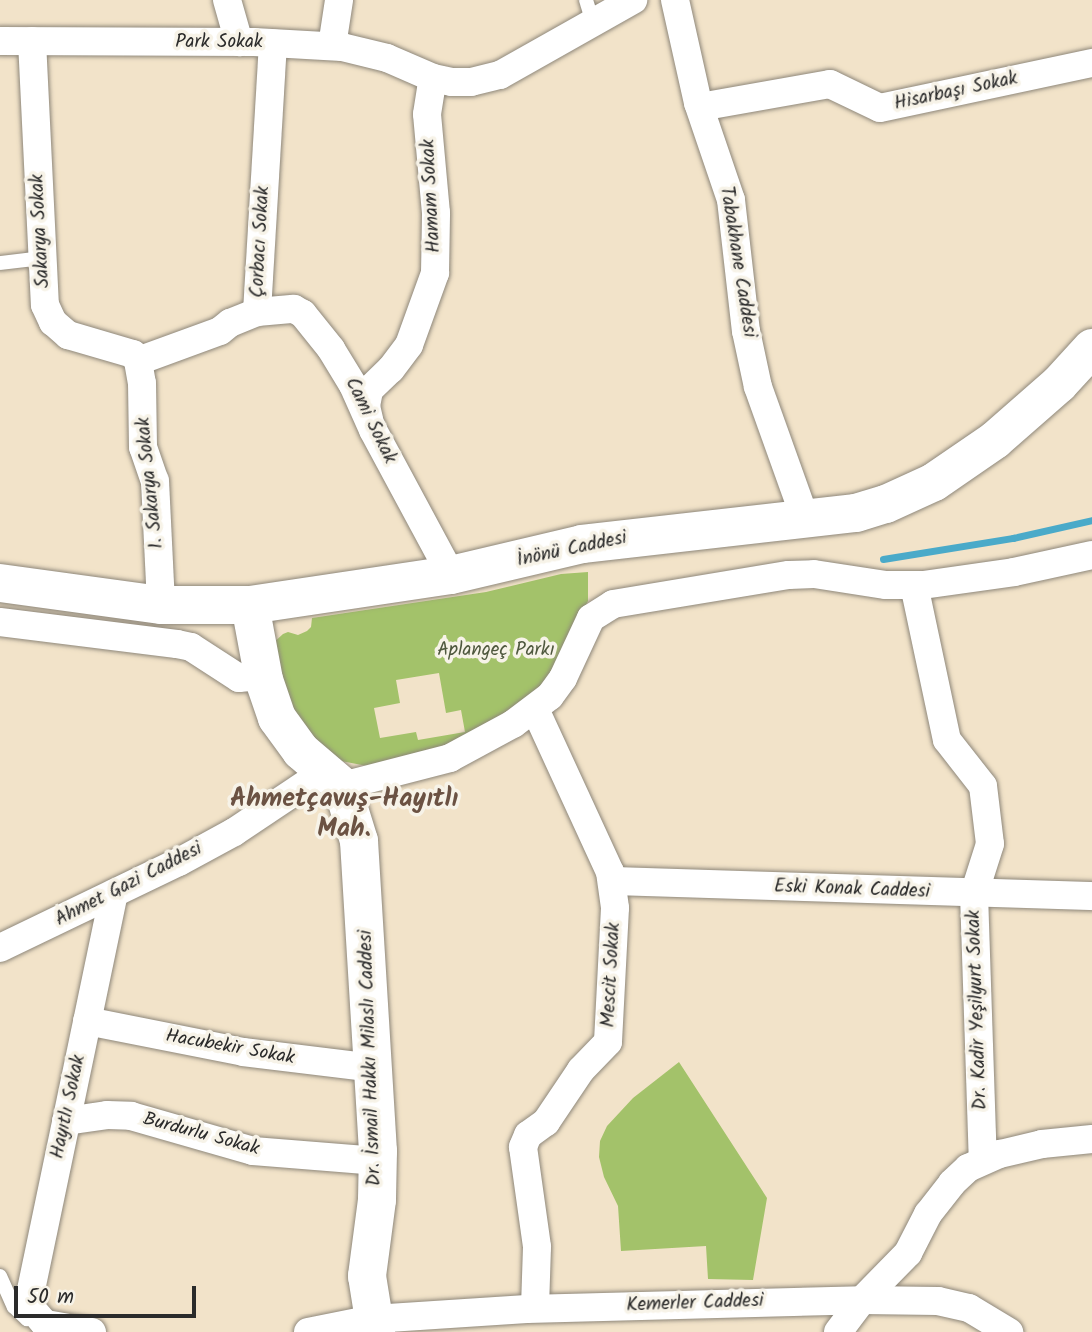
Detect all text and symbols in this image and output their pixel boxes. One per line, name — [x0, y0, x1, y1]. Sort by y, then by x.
street label: Park Sokak — [175, 32, 263, 54]
street label: Hisarbaşı Sokak — [892, 68, 1020, 116]
street label: Hamam Sokak — [418, 139, 446, 253]
street label: Sakarya Sokak — [27, 173, 55, 289]
street label: Tabakhane Caddesi — [714, 185, 760, 339]
street label: Çorbacı Sokak — [247, 186, 275, 298]
street label: Cami Sokak — [339, 374, 401, 468]
street label: 1. Sakarya Sokak — [133, 416, 169, 550]
street label: İnönü Caddesi — [515, 527, 629, 573]
park label: Aplangeç Parkı — [437, 640, 555, 662]
district label: Ahmetçavuş-Hayıtlı Mah. — [230, 784, 458, 846]
street label: Ahmet Gazi Caddesi — [52, 838, 206, 932]
street label: Eski Konak Caddesi — [774, 876, 930, 904]
street label: Dr. Kadir Yeşilyurt Sokak — [963, 910, 993, 1110]
street label: Mescit Sokak — [598, 922, 626, 1028]
street label: Dr. İsmail Hakkı Milaslı Caddesi — [355, 930, 387, 1186]
street label: Hacubekir Sokak — [164, 1025, 296, 1071]
street label: Hayıtlı Sokak — [47, 1053, 91, 1161]
street label: Burdurlu Sokak — [140, 1109, 262, 1161]
scale bar — [18, 1272, 200, 1316]
text: 50 m — [27, 1281, 74, 1314]
street label: Kemerler Caddesi — [626, 1290, 764, 1318]

